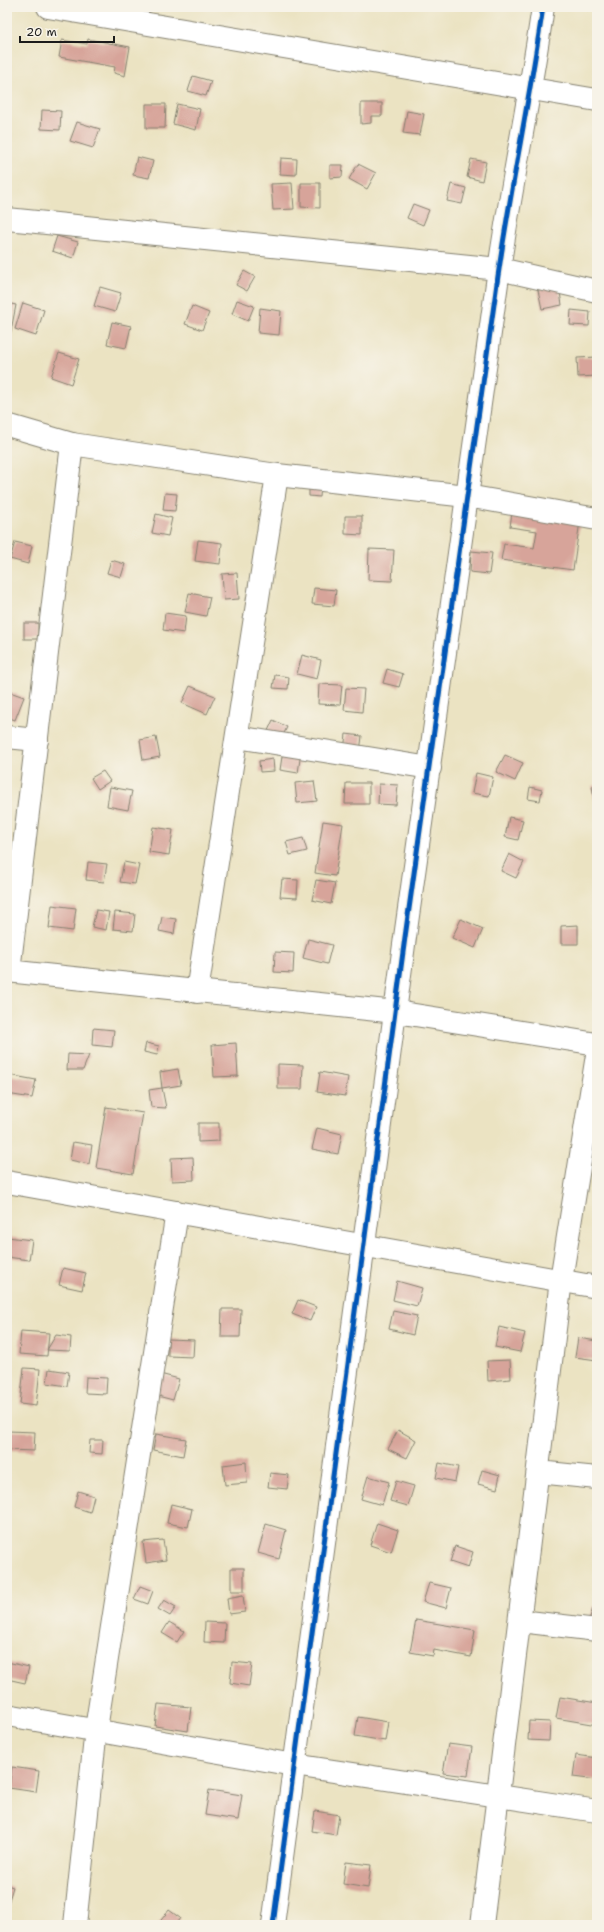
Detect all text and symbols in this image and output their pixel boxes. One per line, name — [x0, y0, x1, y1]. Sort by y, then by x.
scale bar — [20, 18, 114, 44]
text: 20 m — [26, 24, 57, 40]

